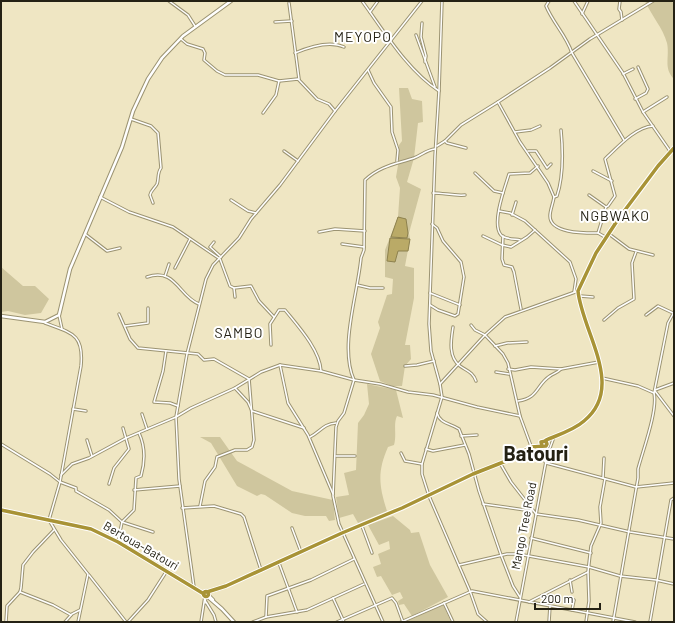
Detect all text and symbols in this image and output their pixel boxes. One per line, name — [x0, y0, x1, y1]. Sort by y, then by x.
district label: MEYOPO — [334, 28, 392, 45]
district label: NGBWAKO — [580, 207, 650, 224]
district label: SAMBO — [214, 324, 264, 341]
district label: Batouri — [504, 441, 568, 465]
street label: Mango Tree Road — [508, 481, 538, 571]
street label: Bertoua-Batouri — [101, 518, 182, 572]
scale bar — [535, 585, 600, 611]
text: 200 m — [541, 591, 573, 605]

